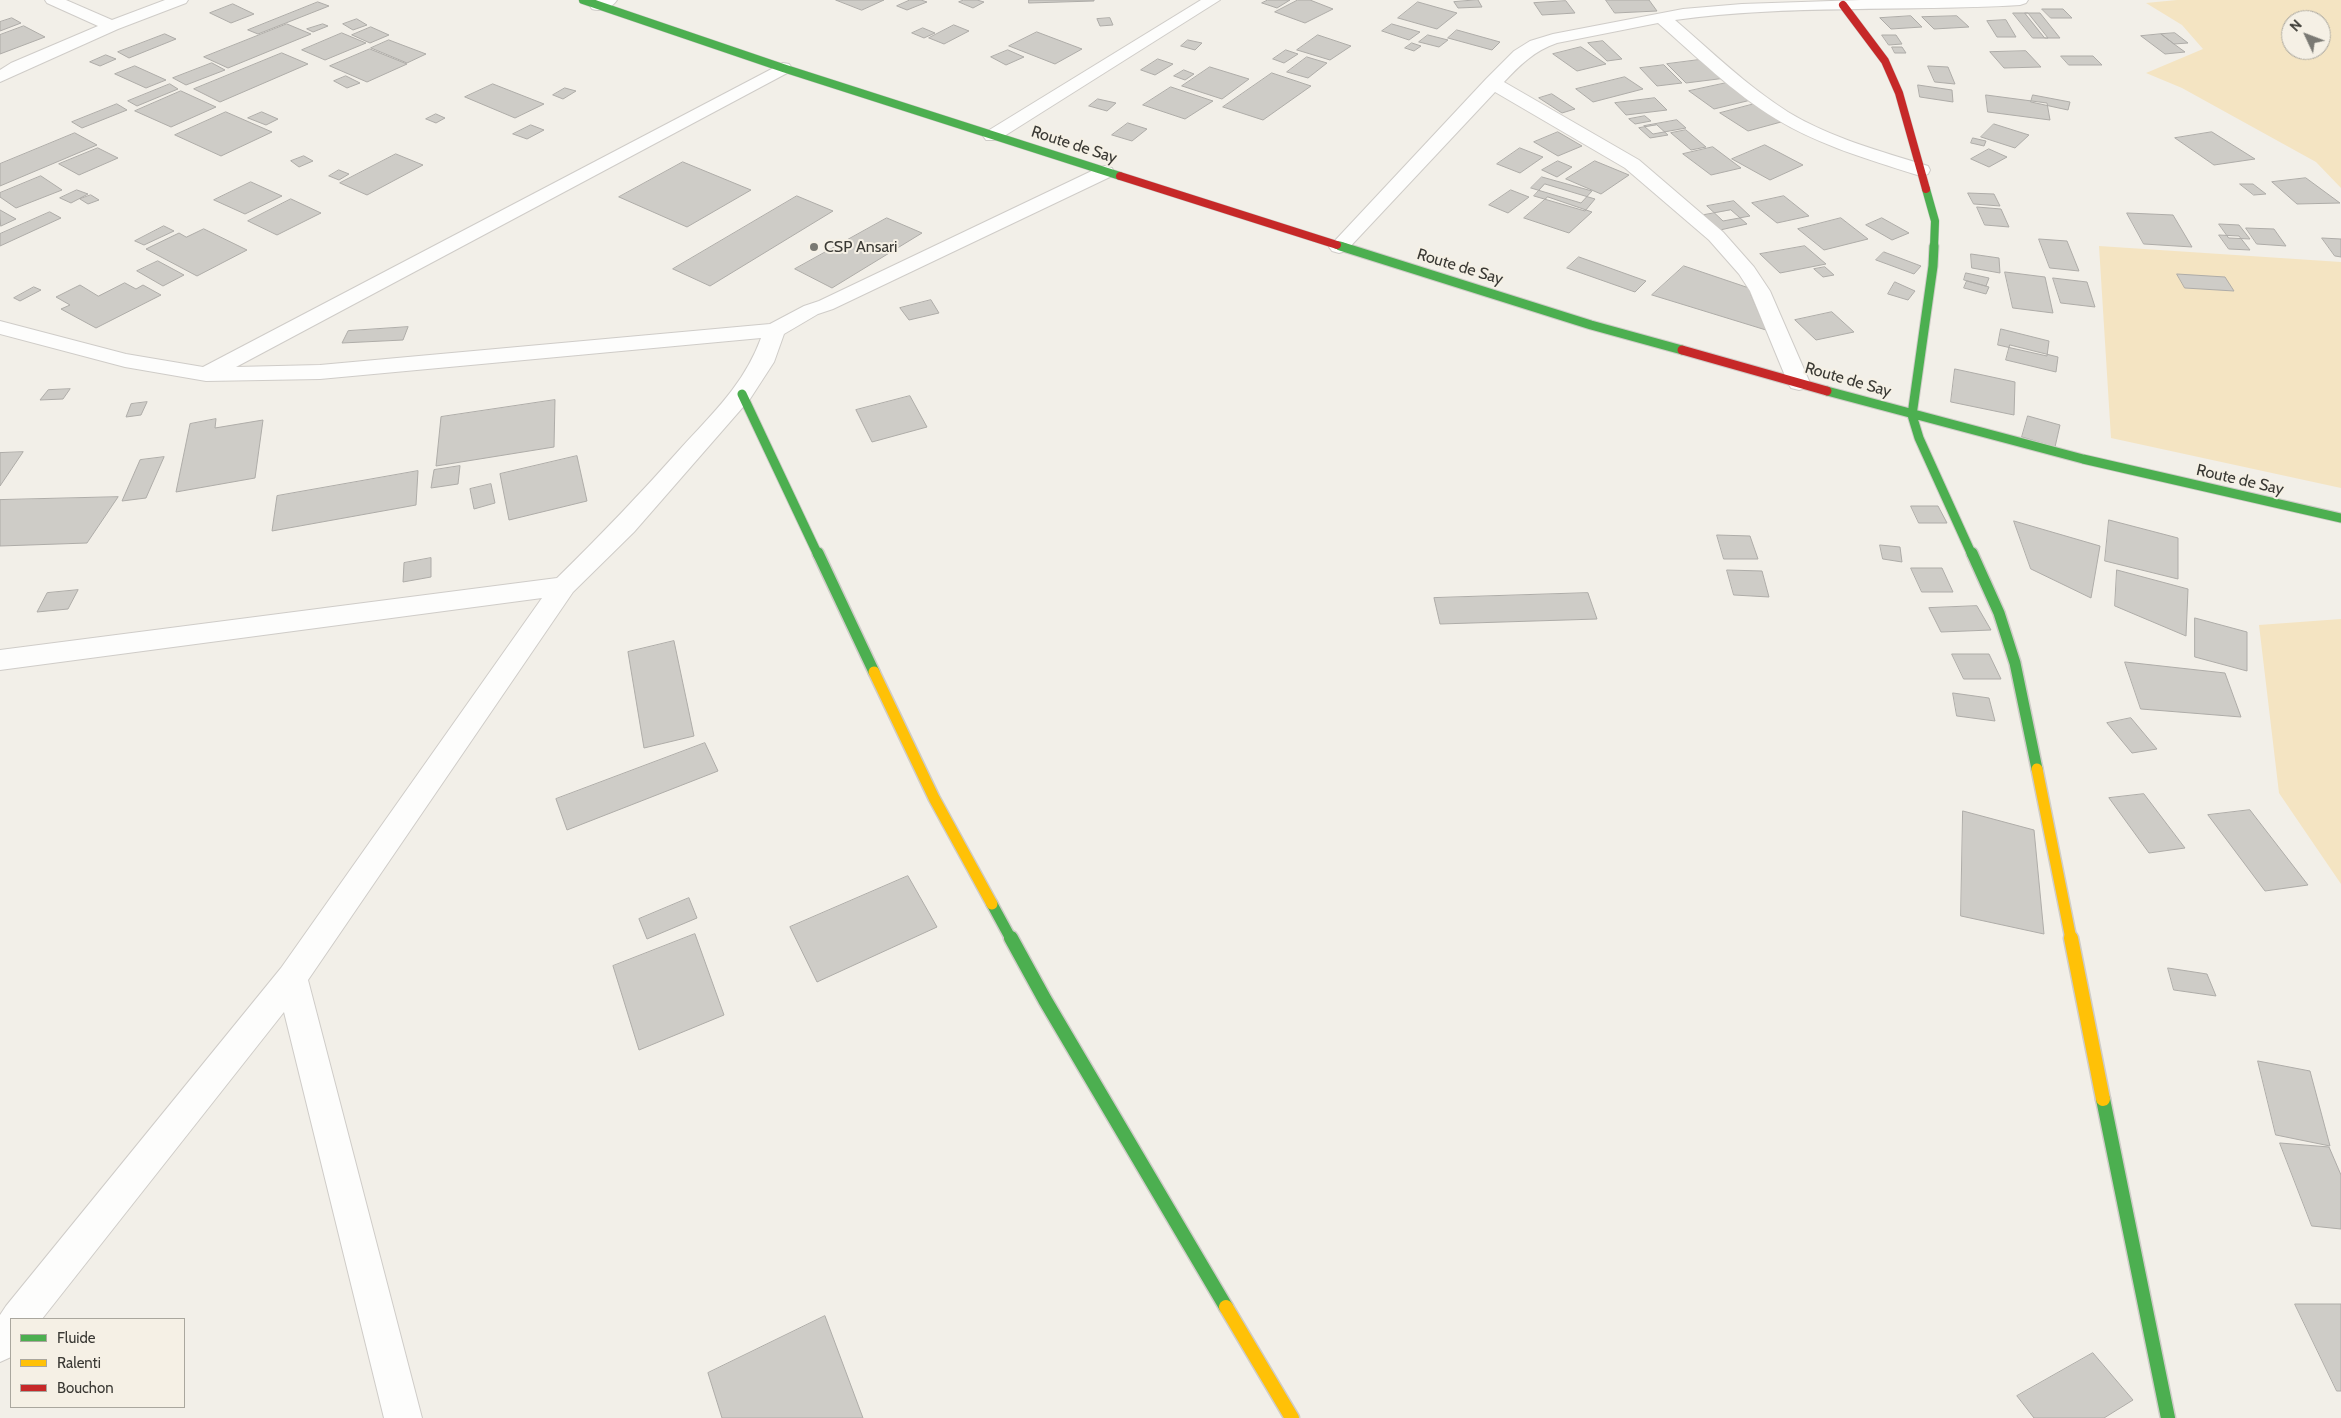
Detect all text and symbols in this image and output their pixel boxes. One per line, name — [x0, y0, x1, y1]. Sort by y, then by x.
north arrow — [2281, 10, 2331, 60]
text: N — [2286, 16, 2306, 35]
street label: Route de Say — [1029, 122, 1119, 168]
place label: CSP Ansari — [824, 237, 898, 257]
marker: CSP Ansari — [808, 241, 820, 253]
street label: Route de Say — [1415, 245, 1505, 289]
street label: Route de Say — [1803, 358, 1893, 402]
street label: Route de Say — [2194, 461, 2286, 499]
legend — [10, 1318, 185, 1408]
text: Fluide — [57, 1329, 95, 1347]
text: Ralenti — [57, 1354, 101, 1372]
text: Bouchon — [57, 1379, 114, 1397]

